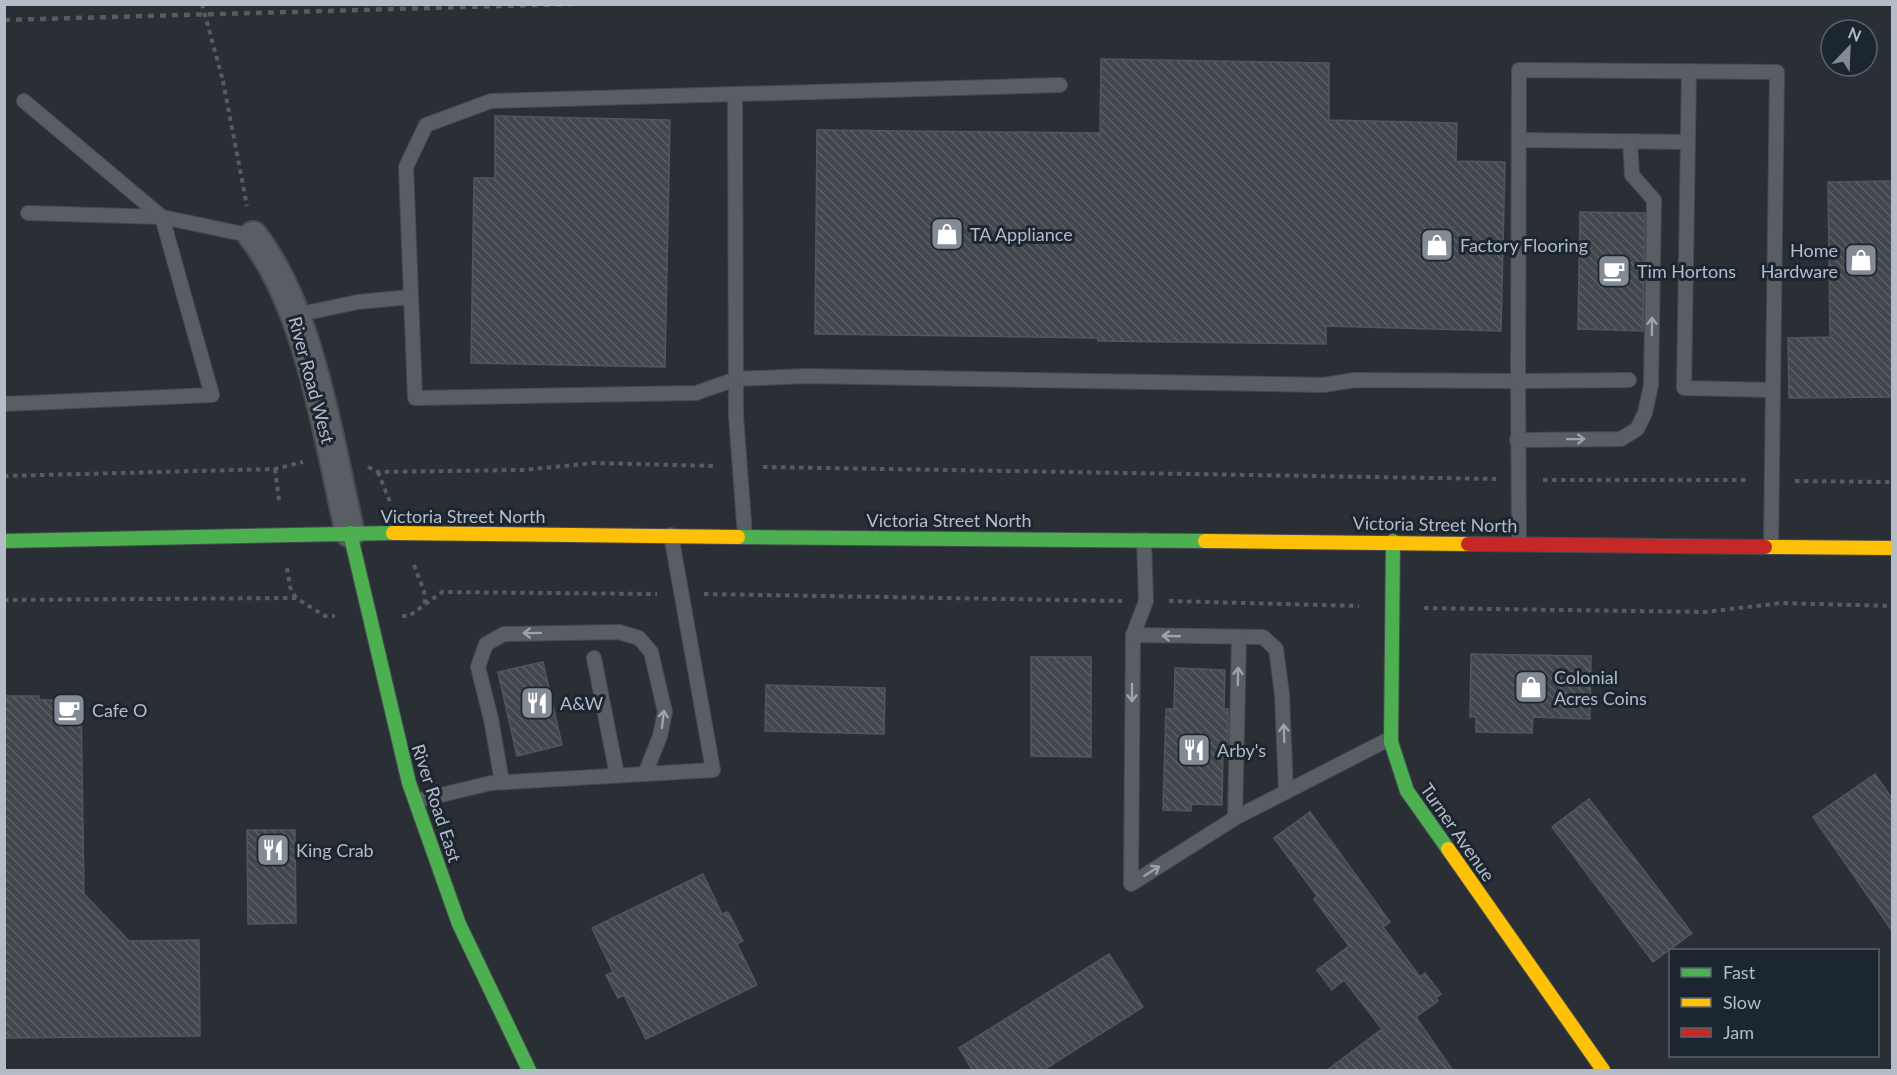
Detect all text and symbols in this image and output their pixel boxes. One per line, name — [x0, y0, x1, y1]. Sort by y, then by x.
north arrow — [1819, 18, 1879, 78]
text: N — [1846, 23, 1864, 45]
shop icon: TA Appliance — [929, 216, 965, 252]
place label: TA Appliance — [970, 223, 1073, 245]
shop icon: Factory Flooring — [1419, 227, 1455, 263]
place label: Factory Flooring — [1460, 234, 1588, 256]
place label: Home Hardware — [1761, 239, 1838, 282]
shop icon: Home Hardware — [1843, 242, 1879, 278]
cafe icon: Tim Hortons — [1596, 253, 1632, 289]
place label: Tim Hortons — [1637, 260, 1736, 282]
street label: River Road West — [284, 314, 340, 446]
one-way arrow — [1646, 317, 1657, 337]
one-way arrow — [1565, 433, 1585, 445]
street label: Victoria Street North — [381, 505, 545, 527]
street label: Victoria Street North — [867, 509, 1031, 531]
street label: Victoria Street North — [1352, 512, 1518, 536]
one-way arrow — [523, 627, 543, 639]
one-way arrow — [1161, 630, 1181, 642]
one-way arrow — [1233, 666, 1244, 686]
place label: Colonial Acres Coins — [1554, 666, 1647, 709]
shop icon: Colonial Acres Coins — [1513, 669, 1549, 705]
one-way arrow — [1126, 683, 1138, 703]
restaurant icon: A&W — [519, 685, 555, 721]
cafe icon: Cafe O — [51, 692, 87, 728]
place label: A&W — [560, 692, 603, 714]
place label: Cafe O — [92, 699, 147, 721]
one-way arrow — [658, 710, 669, 729]
one-way arrow — [1278, 724, 1289, 744]
restaurant icon: Arby's — [1176, 732, 1212, 768]
place label: Arby's — [1217, 739, 1266, 761]
street label: River Road East — [408, 741, 467, 865]
street label: Turner Avenue — [1416, 779, 1500, 885]
restaurant icon: King Crab — [255, 832, 291, 868]
place label: King Crab — [296, 839, 374, 861]
one-way arrow — [1143, 865, 1160, 877]
legend — [1669, 949, 1879, 1057]
text: Fast — [1723, 961, 1756, 983]
text: Slow — [1723, 991, 1761, 1013]
text: Jam — [1723, 1021, 1754, 1043]

